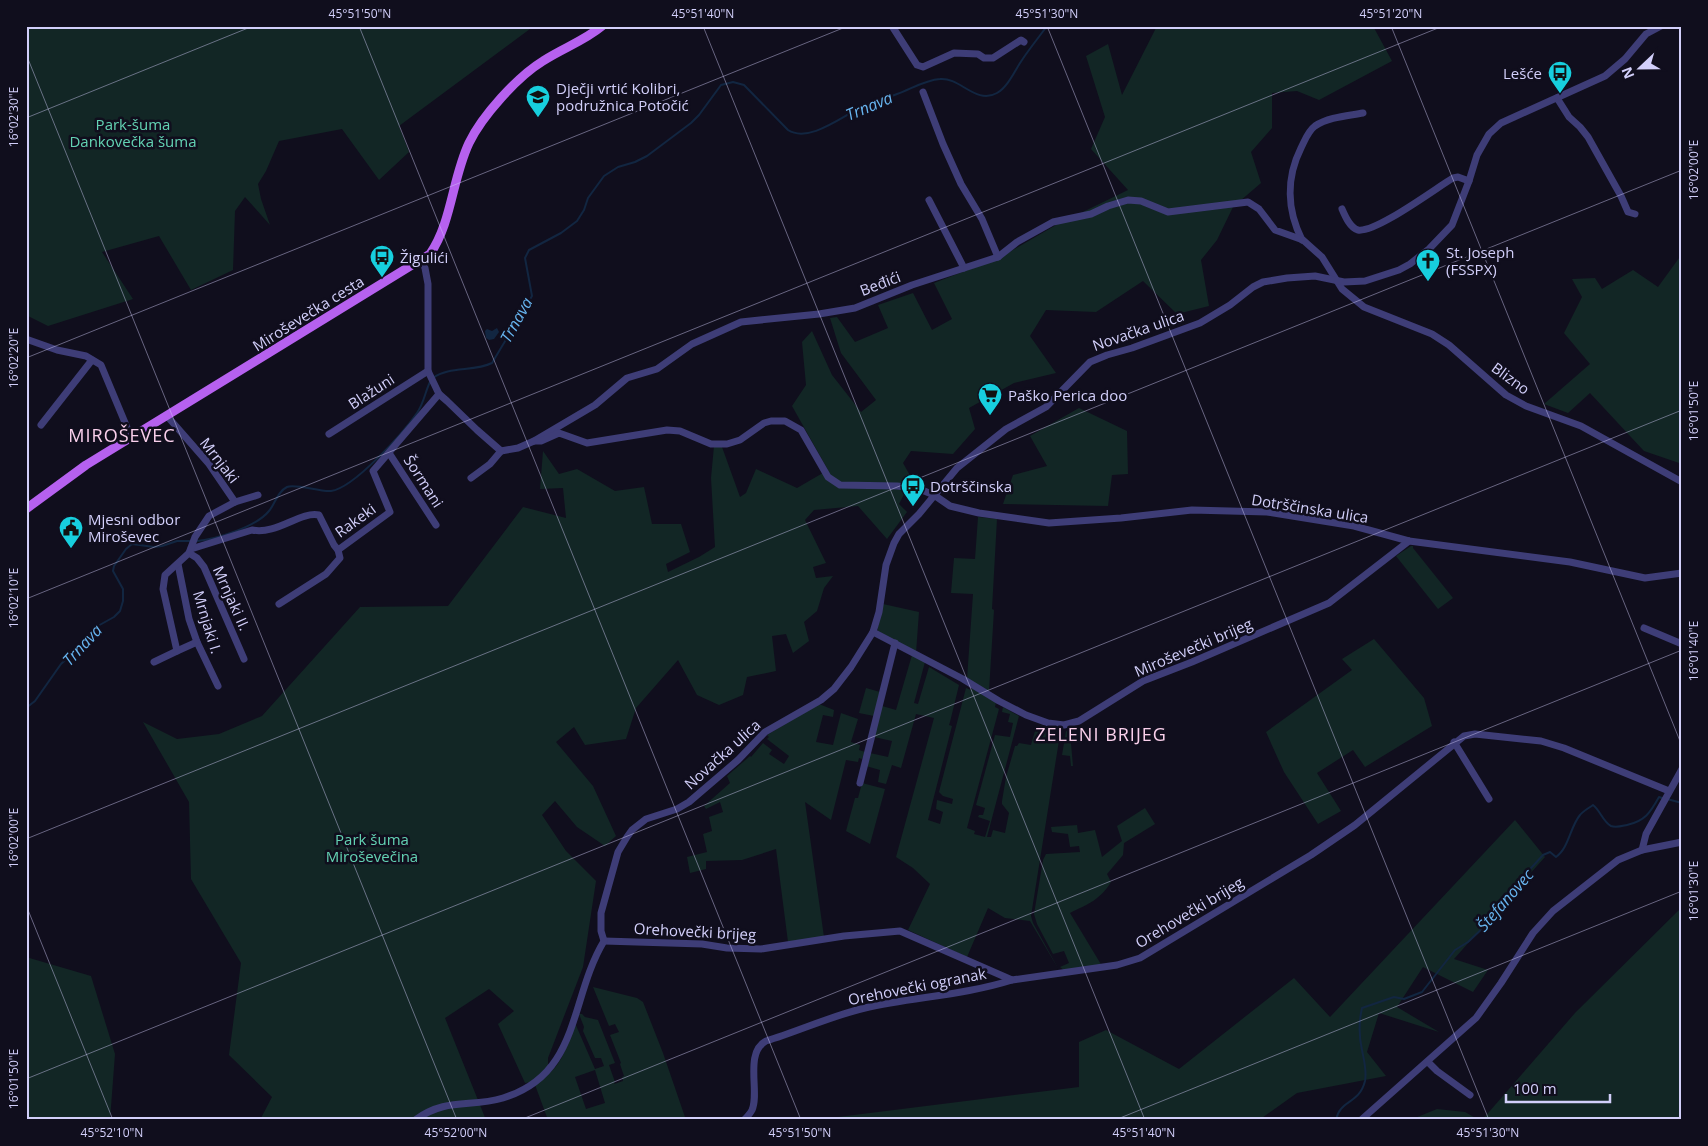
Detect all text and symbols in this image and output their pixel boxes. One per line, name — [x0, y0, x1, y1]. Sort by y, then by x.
text: 45°51'50"N — [329, 5, 391, 22]
text: 45°51'40"N — [672, 5, 734, 22]
text: 45°51'30"N — [1016, 5, 1078, 22]
text: 45°51'20"N — [1360, 5, 1422, 22]
north arrow — [1616, 42, 1666, 92]
bus stop icon: Lešće — [1547, 60, 1573, 94]
place label: Lešće — [1503, 63, 1542, 83]
text: N — [1617, 64, 1638, 82]
place label: Dječji vrtić Kolibri, podružnica Potočić — [556, 78, 689, 115]
school or university icon: Dječji vrtić Kolibri, podružnica Potočić — [525, 84, 551, 118]
water label: Trnava — [842, 86, 896, 126]
text: 16°02'30"E — [5, 87, 22, 147]
park label: Park-šuma Dankovečka šuma — [69, 114, 197, 151]
text: 16°02'00"E — [1685, 140, 1702, 200]
place label: St. Joseph (FSSPX) — [1446, 242, 1514, 279]
bus stop icon: Žigulići — [369, 244, 395, 278]
place label: Žigulići — [400, 247, 448, 267]
church icon: St. Joseph (FSSPX) — [1415, 248, 1441, 282]
street label: Beđići — [857, 266, 903, 300]
street label: Miroševečka cesta — [249, 271, 367, 355]
water label: Trnava — [495, 293, 537, 347]
street label: Novačka ulica — [1089, 305, 1187, 355]
text: 16°02'20"E — [5, 328, 22, 388]
street label: Blizno — [1488, 357, 1534, 399]
street label: Blažuni — [344, 369, 398, 413]
text: 16°01'50"E — [1685, 381, 1702, 441]
supermarket icon: Paško Perica doo — [977, 382, 1003, 416]
place label: Paško Perica doo — [1008, 385, 1127, 405]
district label: MIROŠEVEC — [68, 423, 176, 447]
street label: Mrnjaki — [196, 433, 244, 487]
street label: Šormani — [400, 451, 448, 511]
bus stop icon: Dotrščinska — [900, 473, 926, 507]
place label: Dotrščinska — [930, 476, 1012, 496]
street label: Dotrščinska ulica — [1250, 489, 1370, 527]
street label: Rakeki — [331, 499, 379, 541]
place label: Mjesni odbor Miroševec — [88, 509, 180, 546]
public building icon: Mjesni odbor Miroševec — [58, 515, 84, 549]
street label: Mrnjaki II. — [209, 562, 255, 634]
text: 16°02'10"E — [5, 568, 22, 628]
street label: Mrnjaki I. — [189, 588, 227, 656]
street label: Miroševečki brijeg — [1131, 613, 1255, 681]
water label: Trnava — [57, 620, 107, 670]
text: 16°01'40"E — [1685, 621, 1702, 681]
street label: Novačka ulica — [680, 715, 764, 793]
district label: ZELENI BRIJEG — [1035, 722, 1167, 746]
text: 16°02'00"E — [5, 808, 22, 868]
park label: Park šuma Miroševečina — [326, 829, 418, 866]
text: 16°01'30"E — [1685, 861, 1702, 921]
water label: Štefanovec — [1472, 863, 1539, 936]
street label: Orehovečki brijeg — [1131, 872, 1247, 952]
street label: Orehovečki brijeg — [633, 918, 757, 944]
street label: Orehovečki ogranak — [846, 963, 988, 1009]
text: 16°01'50"E — [5, 1049, 22, 1109]
scale bar — [1506, 1071, 1609, 1103]
text: 100 m — [1513, 1078, 1557, 1098]
text: 45°52'10"N — [81, 1124, 143, 1141]
text: 45°52'00"N — [425, 1124, 487, 1141]
text: 45°51'50"N — [769, 1124, 831, 1141]
text: 45°51'40"N — [1113, 1124, 1175, 1141]
text: 45°51'30"N — [1457, 1124, 1519, 1141]

